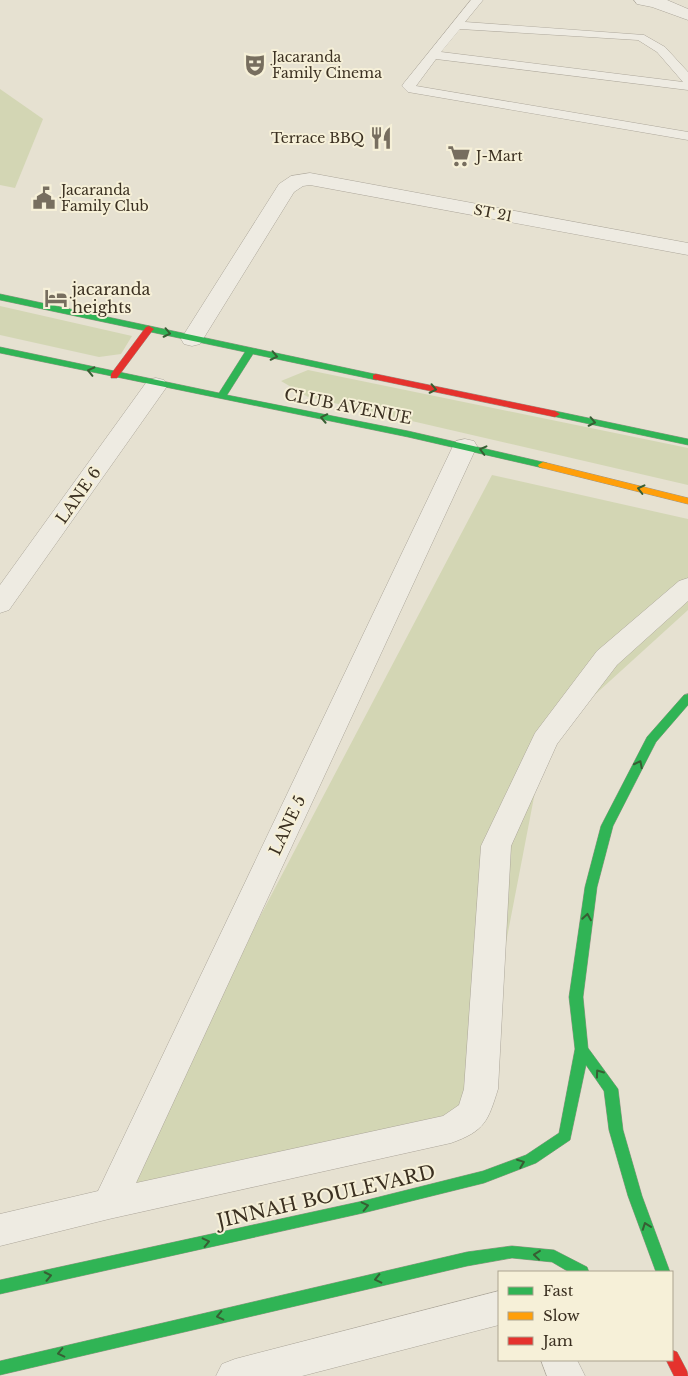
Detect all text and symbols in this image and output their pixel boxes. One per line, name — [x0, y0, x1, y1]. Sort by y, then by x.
place label: Jacaranda Family Cinema — [270, 48, 382, 82]
theatre icon: Jacaranda Family Cinema — [242, 52, 268, 78]
restaurant icon: Terrace BBQ — [368, 125, 394, 151]
place label: Terrace BBQ — [271, 129, 365, 147]
supermarket icon: J-Mart — [446, 143, 472, 169]
place label: J-Mart — [474, 147, 524, 165]
place label: Jacaranda Family Club — [59, 181, 149, 215]
public building icon: Jacaranda Family Club — [31, 185, 57, 211]
street label: ST 21 — [472, 200, 514, 226]
place label: jacaranda heights — [69, 279, 150, 317]
hotel icon: jacaranda heights — [43, 285, 69, 311]
one-way arrow — [163, 327, 172, 338]
one-way arrow — [269, 350, 278, 361]
one-way arrow — [87, 366, 96, 377]
one-way arrow — [428, 383, 437, 394]
street label: CLUB AVENUE — [283, 384, 413, 428]
one-way arrow — [319, 413, 328, 423]
one-way arrow — [588, 416, 596, 427]
one-way arrow — [478, 445, 487, 456]
street label: LANE 6 — [51, 463, 105, 527]
one-way arrow — [636, 484, 645, 495]
one-way arrow — [633, 761, 643, 770]
street label: LANE 5 — [264, 792, 310, 858]
one-way arrow — [581, 912, 591, 921]
one-way arrow — [596, 1069, 605, 1079]
one-way arrow — [516, 1158, 525, 1169]
street label: JINNAH BOULEVARD — [212, 1160, 437, 1233]
one-way arrow — [361, 1201, 369, 1212]
one-way arrow — [642, 1223, 652, 1231]
one-way arrow — [202, 1237, 211, 1248]
one-way arrow — [533, 1250, 541, 1261]
legend — [498, 1271, 673, 1361]
one-way arrow — [43, 1272, 52, 1282]
one-way arrow — [373, 1273, 382, 1284]
text: Fast — [543, 1281, 574, 1300]
text: Slow — [543, 1306, 580, 1325]
one-way arrow — [215, 1310, 224, 1321]
text: Jam — [541, 1331, 573, 1350]
one-way arrow — [57, 1347, 66, 1358]

